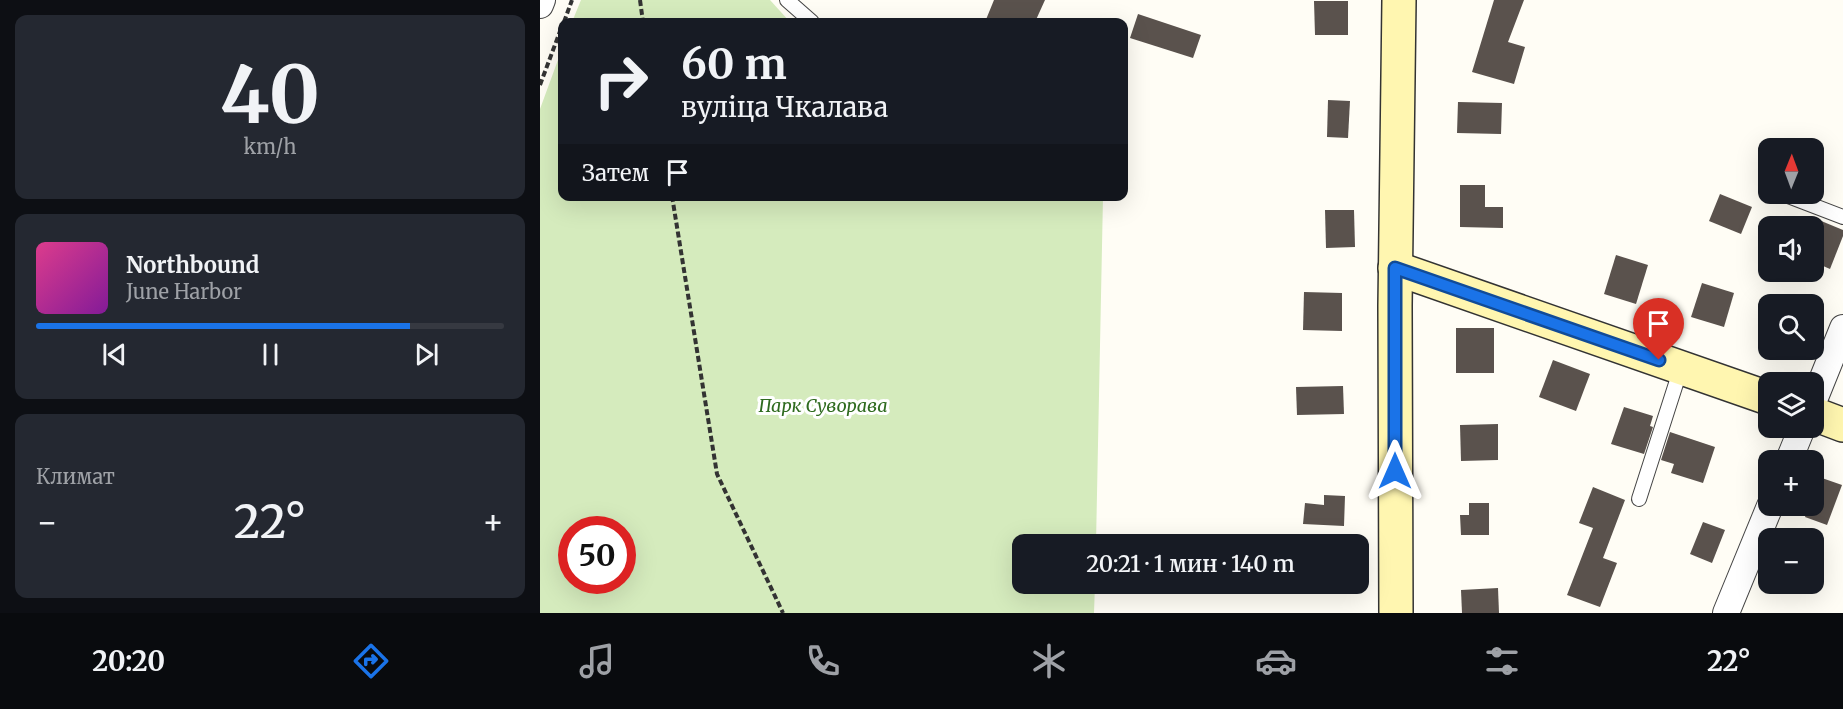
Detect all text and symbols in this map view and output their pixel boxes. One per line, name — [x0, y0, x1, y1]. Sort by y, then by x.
text: 60 m — [681, 38, 787, 90]
icon: right — [582, 42, 660, 120]
text: 40 — [220, 46, 320, 144]
text: вуліца Чкалава — [681, 90, 888, 124]
text: km/h — [244, 134, 296, 159]
north arrow — [1758, 138, 1824, 204]
map controls — [1758, 138, 1824, 594]
icon: arrive — [661, 156, 694, 189]
text: Затем — [582, 159, 649, 187]
button: sound — [1758, 216, 1824, 282]
text: Northbound — [126, 251, 259, 279]
text: June Harbor — [126, 279, 242, 304]
button: search — [1758, 294, 1824, 360]
pin — [1633, 298, 1684, 360]
icon: arrive — [1642, 307, 1675, 340]
icon: previous — [98, 338, 131, 371]
icon: pause — [254, 338, 287, 371]
icon: next — [410, 338, 443, 371]
button: layers — [1758, 372, 1824, 438]
park label: Парк Суворава — [758, 394, 888, 417]
position arrow — [1363, 439, 1427, 503]
button: + — [1758, 450, 1824, 516]
text: Климат — [36, 464, 115, 489]
text: 22° — [234, 494, 306, 550]
text: − — [36, 502, 58, 543]
text: + — [482, 502, 504, 543]
speed limit sign: 50 — [558, 516, 636, 594]
button: − — [1758, 528, 1824, 594]
text: 20:21 · 1 мин · 140 m — [1086, 550, 1295, 578]
icon: directions — [350, 640, 392, 682]
icon: music — [576, 640, 618, 682]
icon: phone — [802, 640, 844, 682]
icon: climate — [1028, 640, 1070, 682]
icon: car — [1255, 640, 1297, 682]
icon: filters — [1481, 640, 1523, 682]
text: 20:20 — [92, 644, 165, 678]
text: 22° — [1707, 644, 1751, 678]

